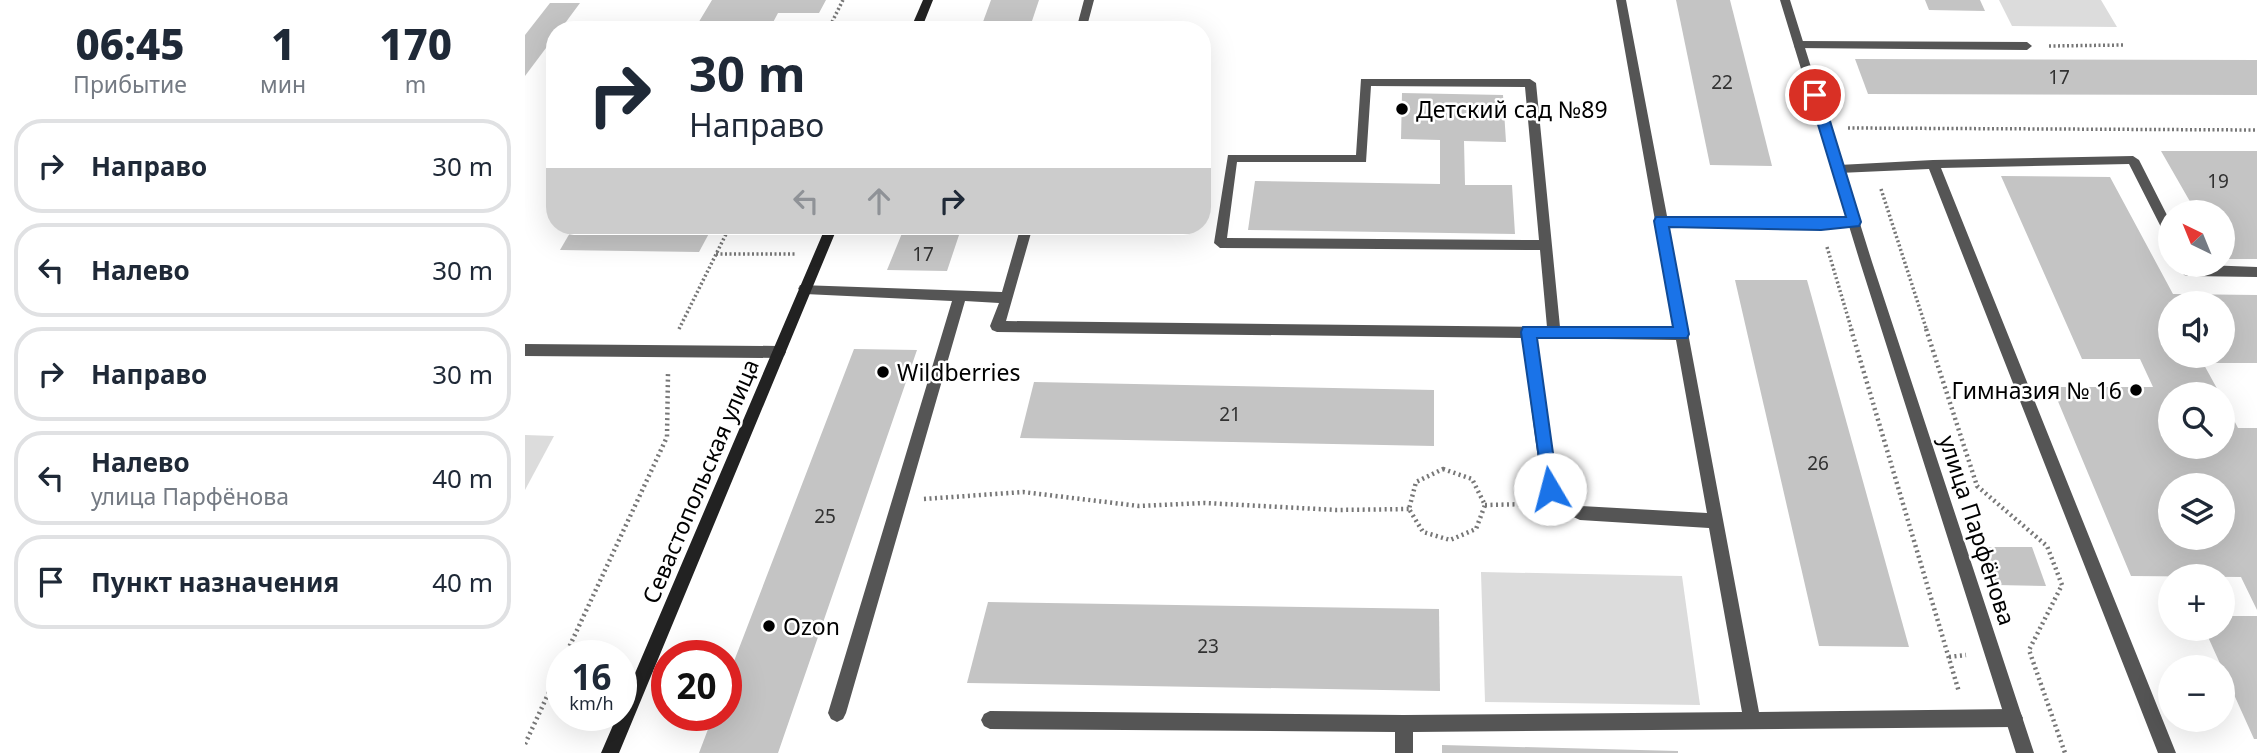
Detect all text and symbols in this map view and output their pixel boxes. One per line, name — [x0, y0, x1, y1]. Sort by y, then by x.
text: 06:45 — [75, 15, 185, 72]
text: 1 — [271, 15, 295, 72]
text: 170 — [379, 15, 452, 72]
text: 30 m — [689, 40, 806, 106]
icon: right — [574, 49, 665, 140]
house number: 17 — [2048, 64, 2070, 90]
pin — [1785, 65, 1845, 125]
text: Прибытие — [73, 68, 187, 100]
text: мин — [260, 68, 306, 100]
text: m — [405, 68, 426, 100]
house number: 22 — [1711, 69, 1733, 95]
icon: arrive — [1796, 76, 1834, 114]
place label: Детский сад №89 — [1416, 93, 1608, 125]
marker: Детский сад №89 — [1394, 101, 1410, 117]
text: Направо — [689, 103, 824, 146]
icon: right — [32, 147, 70, 185]
text: Направо — [91, 148, 207, 184]
text: 30 m — [432, 148, 493, 184]
house number: 19 — [2207, 168, 2229, 194]
icon: left — [787, 182, 825, 220]
icon: ahead — [860, 182, 898, 220]
icon: right — [933, 182, 971, 220]
north arrow — [2158, 200, 2235, 276]
map controls — [2158, 200, 2235, 732]
house number: 17 — [912, 241, 934, 267]
icon: left — [32, 251, 70, 289]
text: Налево — [91, 252, 190, 288]
text: 30 m — [432, 252, 493, 288]
button: sound — [2158, 291, 2235, 368]
street label: Севастопольская улица — [634, 354, 766, 608]
icon: right — [32, 355, 70, 393]
text: Направо — [91, 356, 207, 392]
text: 30 m — [432, 356, 493, 392]
place label: Wildberries — [897, 356, 1020, 388]
marker: Wildberries — [875, 364, 891, 380]
place label: Гимназия № 16 — [1952, 374, 2122, 406]
marker: Гимназия № 16 — [2128, 382, 2144, 398]
button: search — [2158, 382, 2235, 459]
house number: 21 — [1219, 401, 1241, 427]
street label: улица Парфёнова — [1932, 431, 2024, 629]
text: Налево — [91, 444, 190, 480]
house number: 26 — [1807, 450, 1829, 476]
position arrow — [1513, 452, 1587, 526]
icon: left — [32, 459, 70, 497]
text: 40 m — [432, 460, 493, 496]
button: layers — [2158, 473, 2235, 550]
text: улица Парфёнова — [91, 480, 289, 512]
house number: 25 — [814, 503, 836, 529]
icon: arrive — [32, 563, 70, 601]
text: Пункт назначения — [91, 564, 339, 600]
text: 40 m — [432, 564, 493, 600]
button: + — [2158, 564, 2235, 641]
place label: Ozon — [783, 610, 840, 642]
marker: Ozon — [761, 618, 777, 634]
house number: 23 — [1197, 633, 1219, 659]
speed limit sign: 20 — [651, 640, 742, 731]
text: 16 — [571, 653, 612, 700]
button: − — [2158, 655, 2235, 732]
text: km/h — [569, 691, 614, 715]

